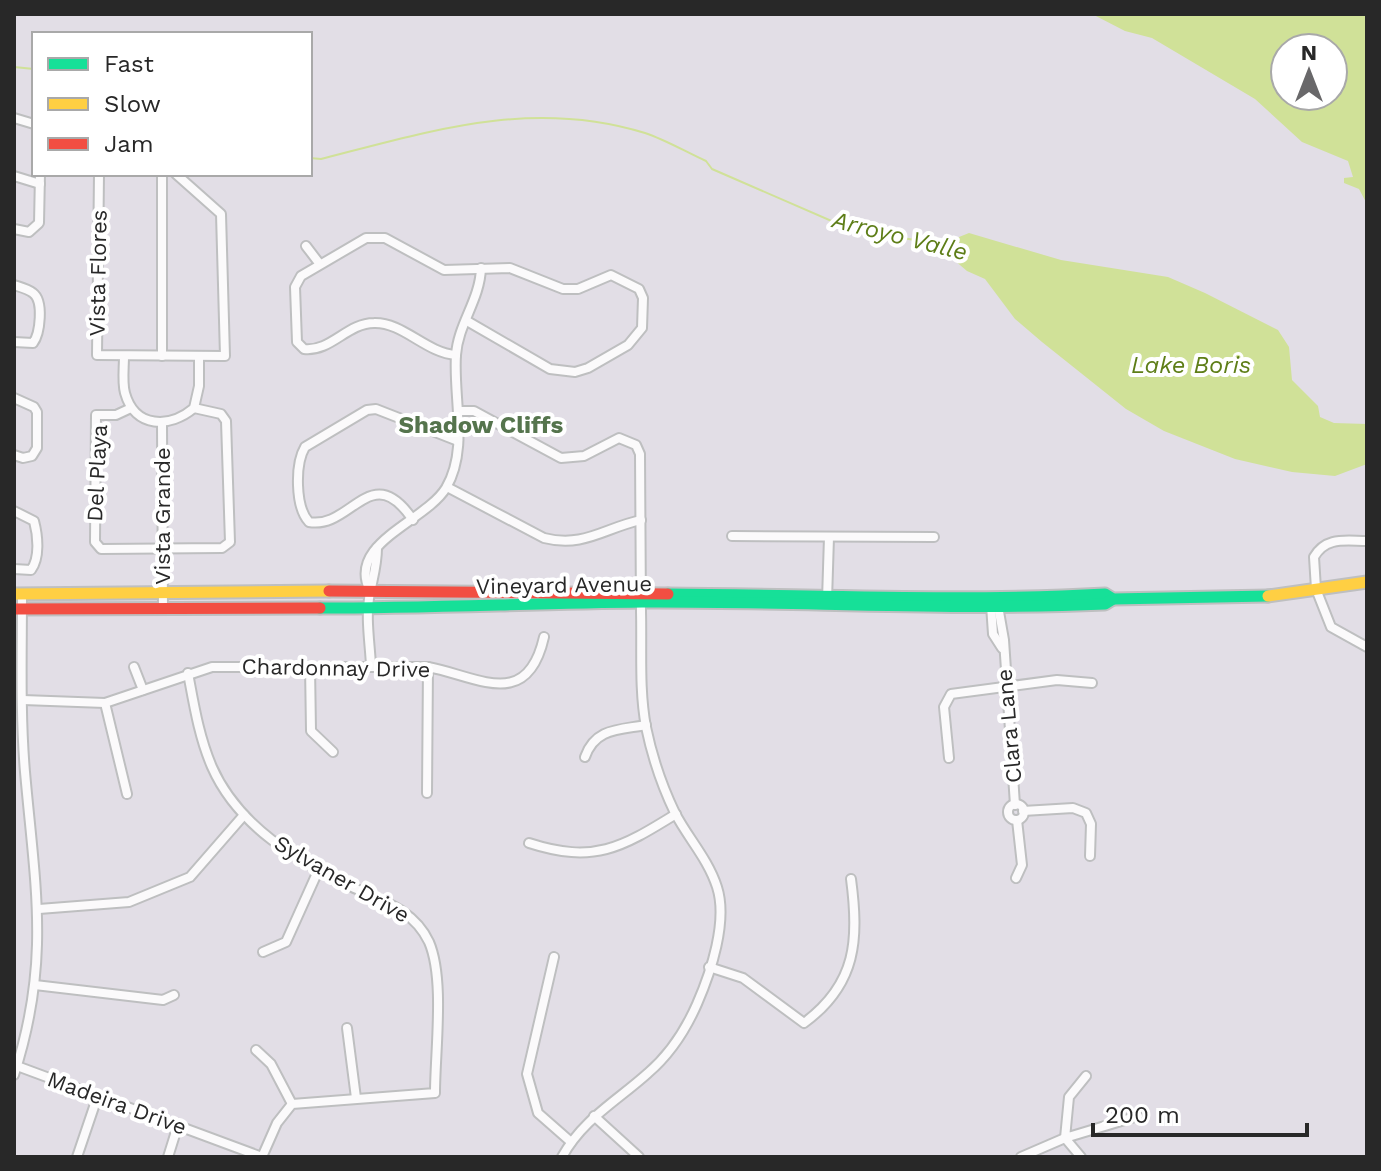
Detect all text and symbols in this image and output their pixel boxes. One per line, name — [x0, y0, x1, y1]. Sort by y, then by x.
legend — [32, 32, 312, 176]
north arrow — [1269, 32, 1349, 112]
text: N — [1301, 40, 1317, 65]
text: Fast — [104, 50, 154, 78]
text: Slow — [104, 90, 161, 118]
text: Jam — [104, 130, 154, 158]
water label: Arroyo Valle — [829, 205, 971, 266]
street label: Vista Flores — [84, 209, 112, 337]
water label: Lake Boris — [1131, 351, 1251, 379]
district label: Shadow Cliffs — [399, 411, 564, 439]
street label: Del Playa — [82, 424, 112, 522]
street label: Vista Grande — [150, 447, 175, 585]
street label: Vineyard Avenue — [476, 571, 652, 599]
street label: Chardonnay Drive — [241, 654, 431, 682]
street label: Clara Lane — [992, 668, 1026, 784]
street label: Sylvaner Drive — [270, 830, 414, 928]
street label: Madeira Drive — [44, 1066, 190, 1140]
scale bar — [1093, 1087, 1307, 1137]
text: 200 m — [1105, 1101, 1180, 1129]

